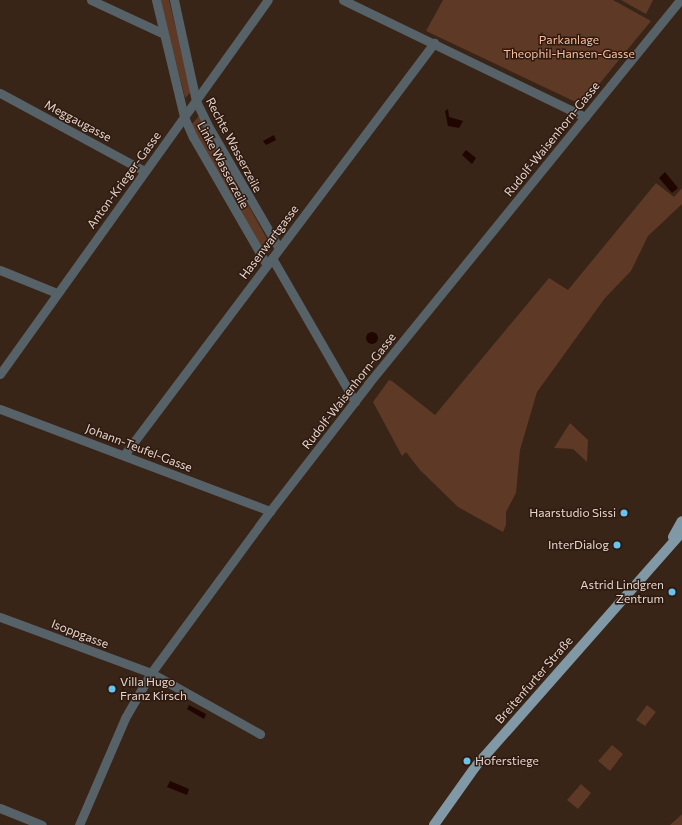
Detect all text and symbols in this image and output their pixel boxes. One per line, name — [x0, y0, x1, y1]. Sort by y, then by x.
park label: Parkanlage Theophil-Hansen-Gasse — [503, 33, 635, 61]
street label: Rudolf-Waisenhorn-Gasse — [501, 79, 603, 199]
street label: Rechte Wasserzeile — [203, 95, 265, 195]
street label: Meggaugasse — [42, 97, 114, 145]
street label: Linke Wasserzeile — [194, 119, 252, 211]
street label: Anton-Krieger-Gasse — [84, 129, 164, 231]
street label: Hasenwartgasse — [236, 202, 302, 282]
street label: Rudolf-Waisenhorn-Gasse — [299, 330, 399, 452]
street label: Johann-Teufel-Gasse — [84, 421, 194, 475]
place label: Haarstudio Sissi — [529, 506, 616, 520]
marker: Haarstudio Sissi — [619, 508, 629, 518]
place label: InterDialog — [548, 538, 609, 552]
marker: InterDialog — [612, 540, 622, 550]
place label: Astrid Lindgren Zentrum — [580, 578, 664, 606]
marker: Astrid Lindgren Zentrum — [667, 587, 677, 597]
street label: Isoppgasse — [49, 617, 111, 651]
street label: Breitenfurter Straße — [492, 634, 576, 726]
place label: Villa Hugo Franz Kirsch — [120, 675, 187, 703]
marker: Villa Hugo Franz Kirsch — [107, 684, 117, 694]
place label: Hoferstiege — [475, 754, 539, 768]
marker: Hoferstiege — [462, 756, 472, 766]

